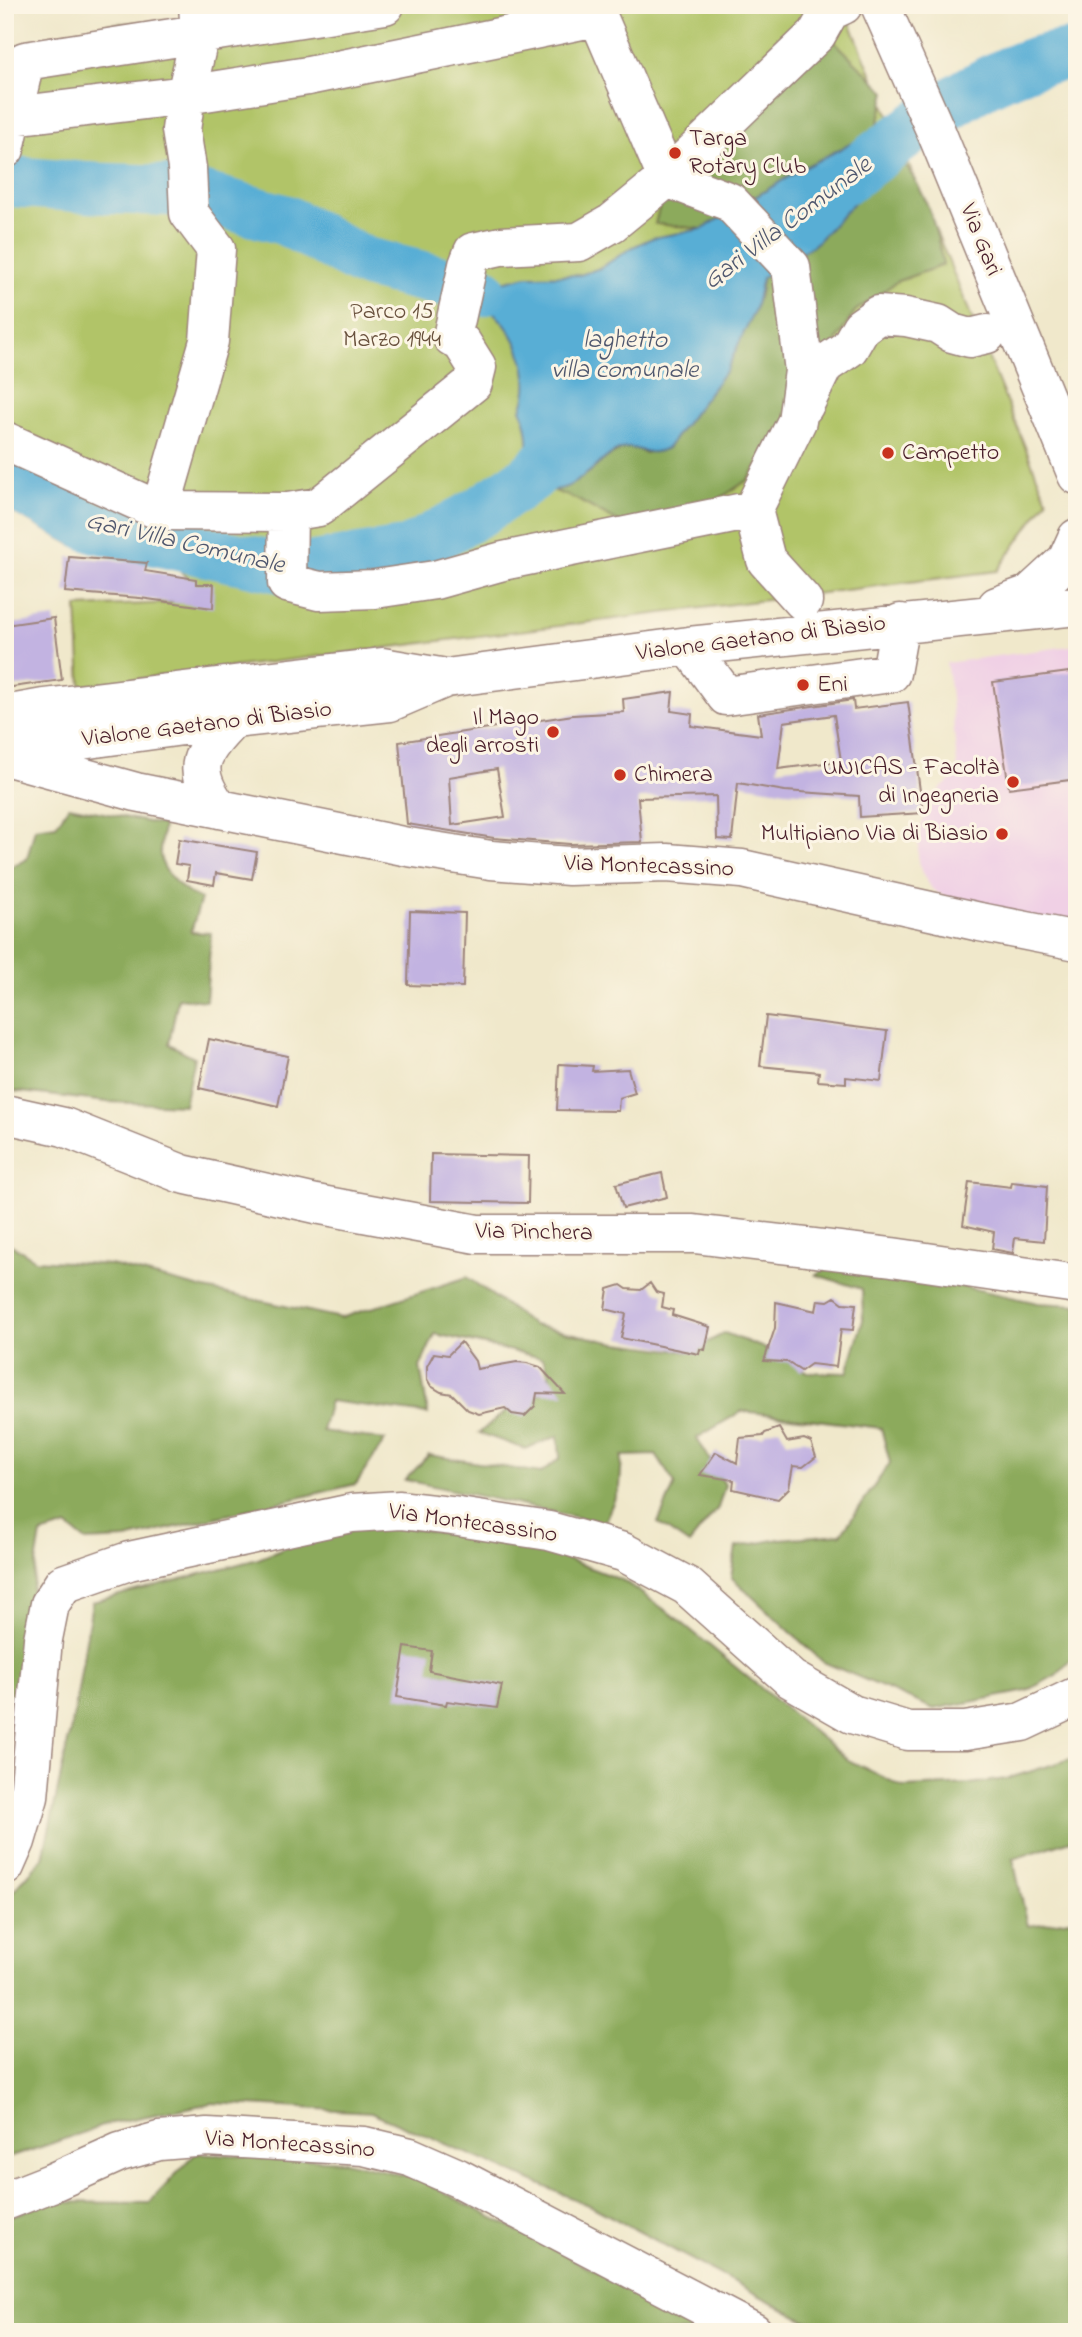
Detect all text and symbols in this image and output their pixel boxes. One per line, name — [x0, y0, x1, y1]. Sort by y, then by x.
place label: Targa Rotary Club — [689, 122, 806, 186]
marker: Targa Rotary Club — [667, 145, 683, 161]
water label: Gari Villa Comunale — [696, 147, 881, 300]
street label: Via Gari — [949, 198, 1010, 282]
park label: Parco 15 Marzo 1944 — [343, 295, 441, 358]
water label: laghetto villa comunale — [552, 322, 700, 390]
place label: Campetto — [902, 436, 999, 471]
marker: Campetto — [880, 445, 896, 461]
water label: Gari Villa Comunale — [82, 503, 289, 586]
street label: Vialone Gaetano di Biasio — [633, 606, 888, 672]
place label: Eni — [817, 668, 848, 703]
marker: Eni — [795, 677, 811, 693]
street label: Vialone Gaetano di Biasio — [79, 692, 334, 758]
place label: Il Mago degli arrosti — [426, 701, 539, 764]
marker: Il Mago degli arrosti — [545, 724, 561, 740]
place label: UNICAS - Facoltà di Ingegneria — [822, 751, 999, 814]
place label: Chimera — [634, 758, 713, 793]
marker: Chimera — [612, 767, 628, 783]
marker: UNICAS - Facoltà di Ingegneria — [1005, 774, 1021, 790]
place label: Multipiano Via di Biasio — [761, 817, 988, 852]
marker: Multipiano Via di Biasio — [994, 826, 1010, 842]
street label: Via Montecassino — [562, 847, 735, 887]
street label: Via Pinchera — [474, 1214, 593, 1252]
street label: Via Montecassino — [385, 1495, 560, 1553]
street label: Via Montecassino — [203, 2122, 376, 2168]

